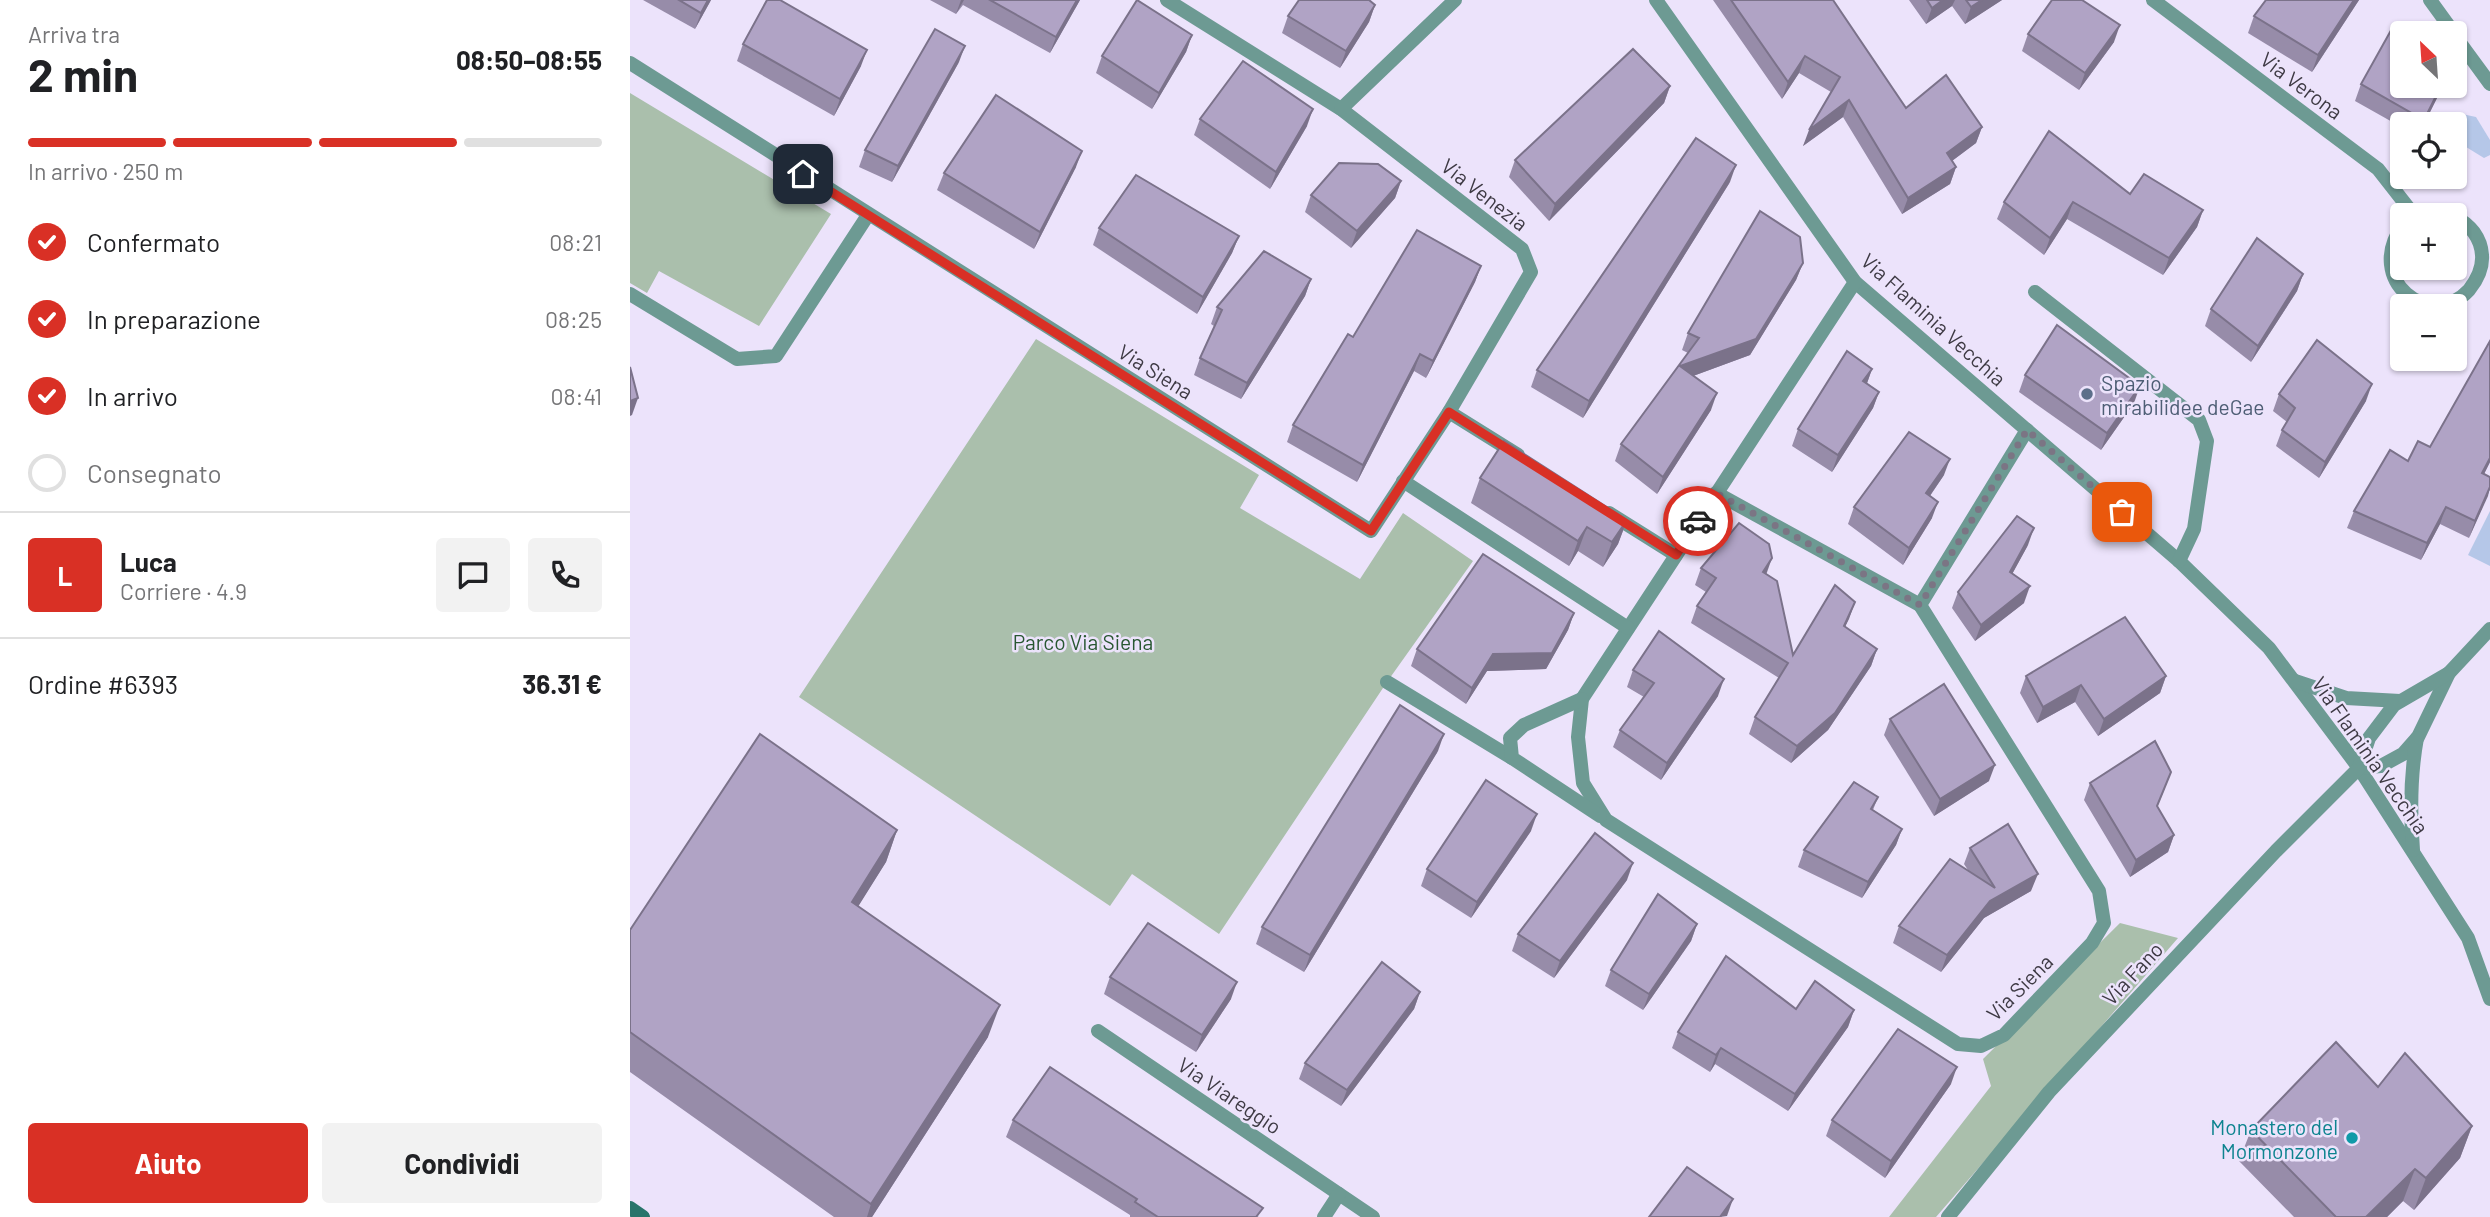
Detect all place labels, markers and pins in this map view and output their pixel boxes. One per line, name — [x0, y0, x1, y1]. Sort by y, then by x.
pin — [773, 144, 833, 204]
place label: Spazio mirabilidee deGae — [2101, 370, 2264, 419]
marker: Spazio mirabilidee deGae — [2079, 386, 2095, 402]
pin — [2092, 482, 2152, 542]
place label: Monastero del Mormonzone — [2210, 1114, 2338, 1163]
marker: Monastero del Mormonzone — [2344, 1130, 2360, 1146]

